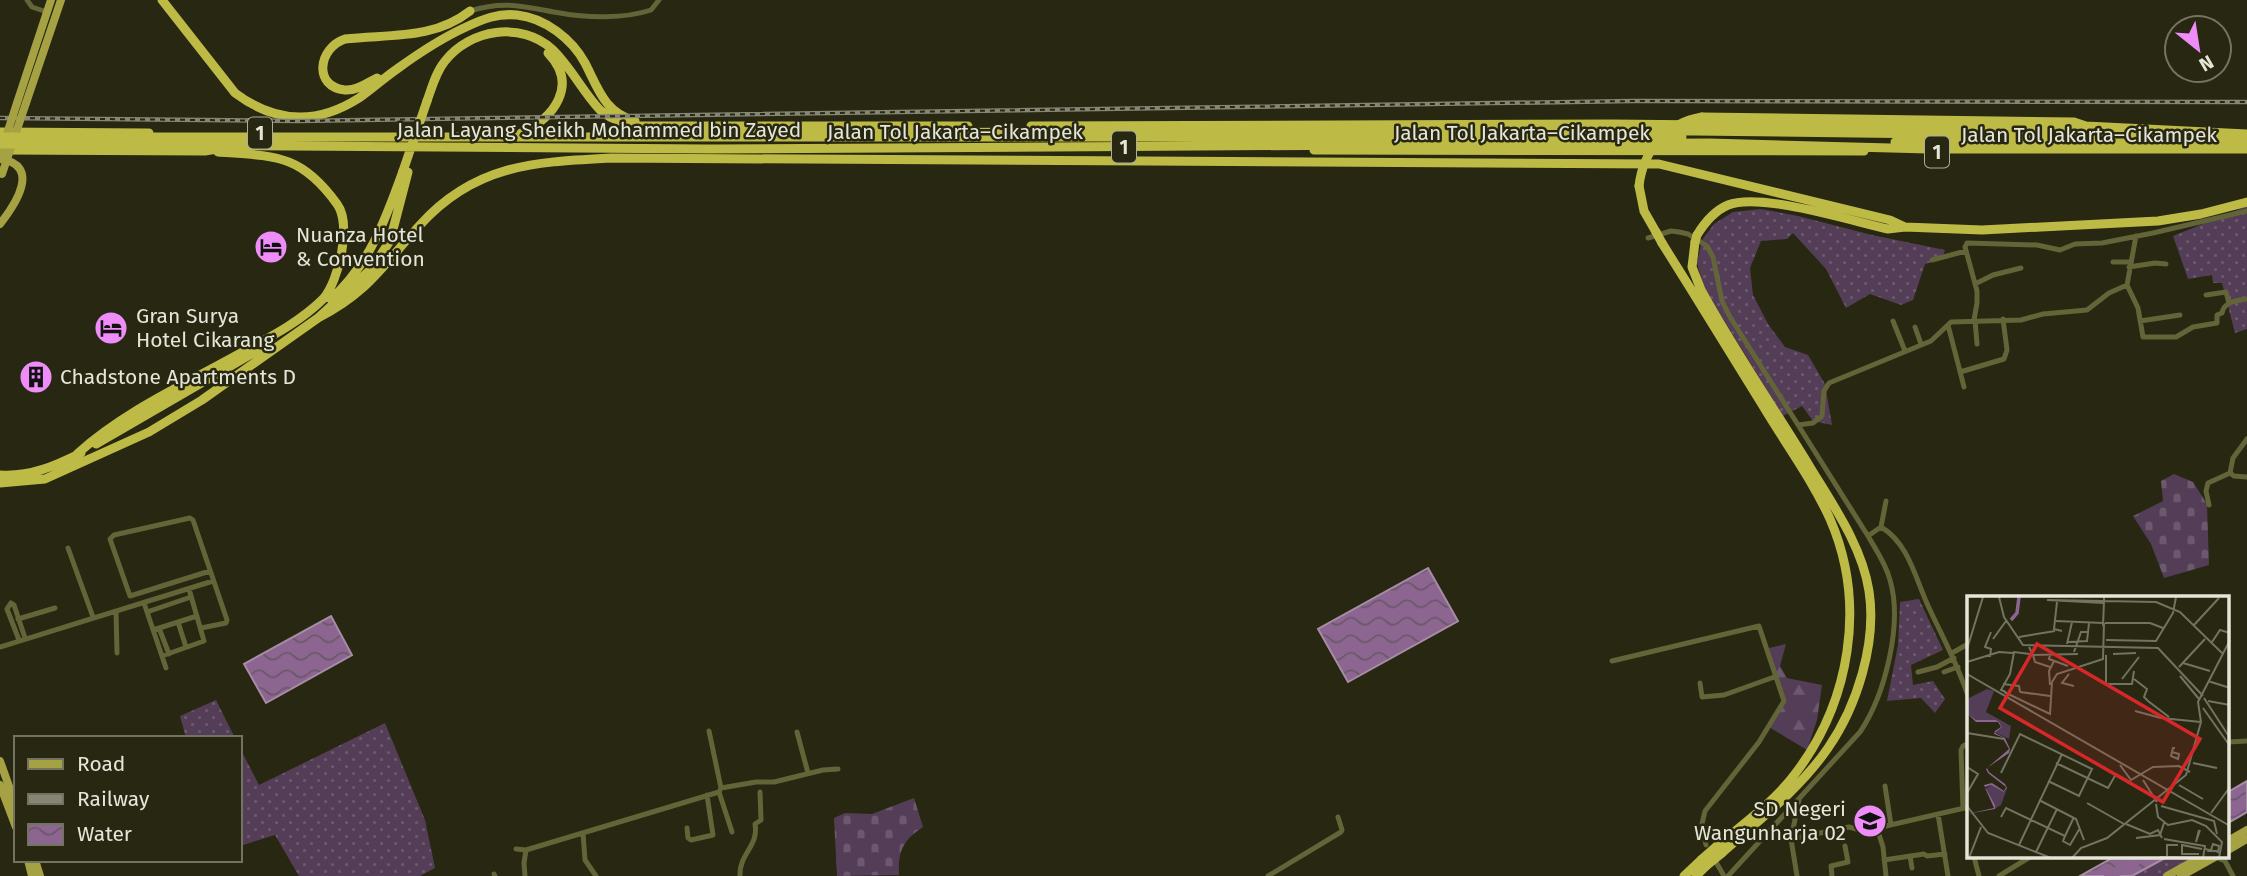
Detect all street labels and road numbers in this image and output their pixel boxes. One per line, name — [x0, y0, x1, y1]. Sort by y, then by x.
street label: Jalan Layang Sheikh Mohammed bin Zayed — [397, 117, 801, 143]
road number: 1 — [248, 118, 272, 148]
street label: Jalan Tol Jakarta–Cikampek — [827, 119, 1083, 145]
street label: Jalan Tol Jakarta–Cikampek — [1394, 120, 1650, 146]
street label: Jalan Tol Jakarta–Cikampek — [1961, 122, 2217, 148]
road number: 1 — [1112, 132, 1136, 162]
road number: 1 — [1925, 136, 1949, 168]

